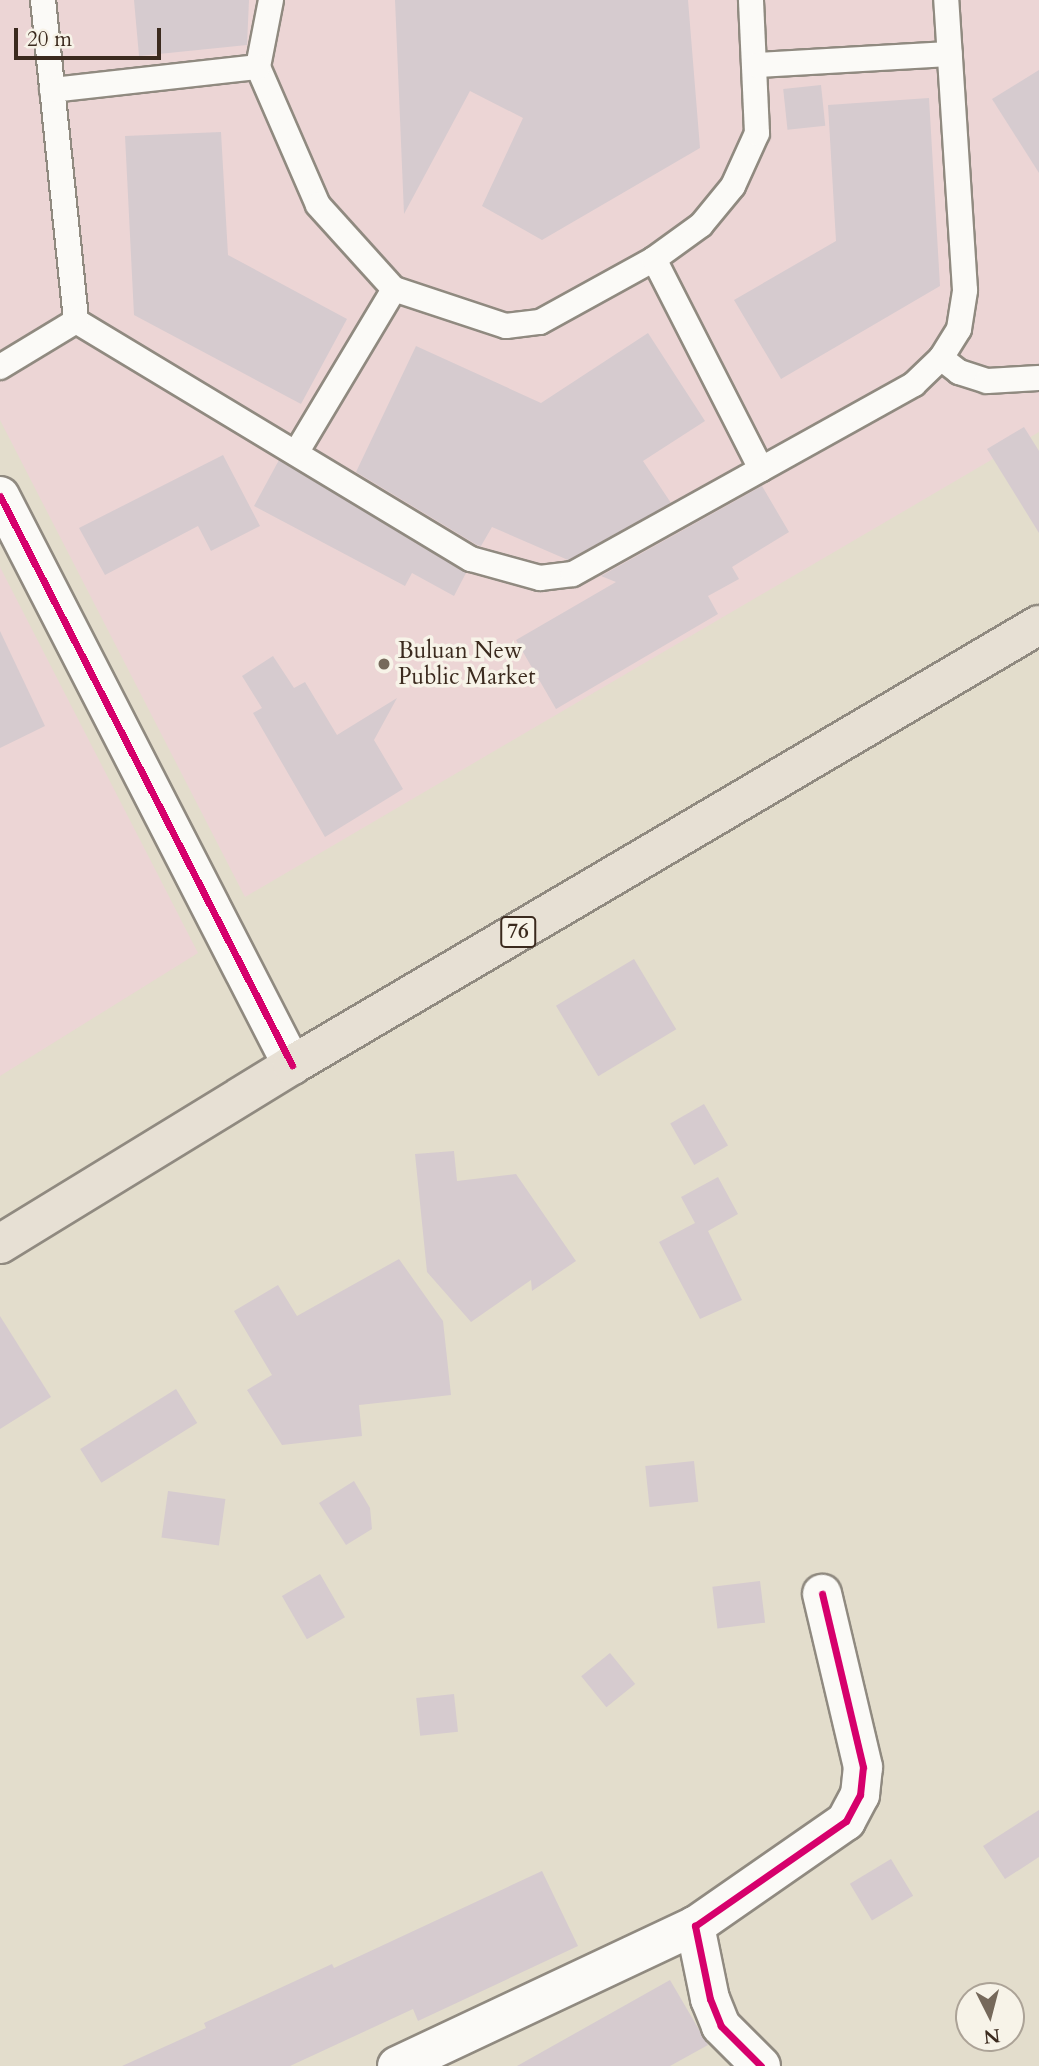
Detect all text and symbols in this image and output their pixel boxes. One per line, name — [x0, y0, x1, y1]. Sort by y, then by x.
scale bar — [18, 14, 164, 58]
text: 20 m — [27, 25, 72, 54]
place label: Buluan New Public Market — [398, 637, 536, 691]
marker: Buluan New Public Market — [376, 656, 392, 672]
road number: 76 — [499, 914, 537, 950]
north arrow — [955, 1982, 1025, 2052]
text: N — [982, 2022, 1002, 2050]

